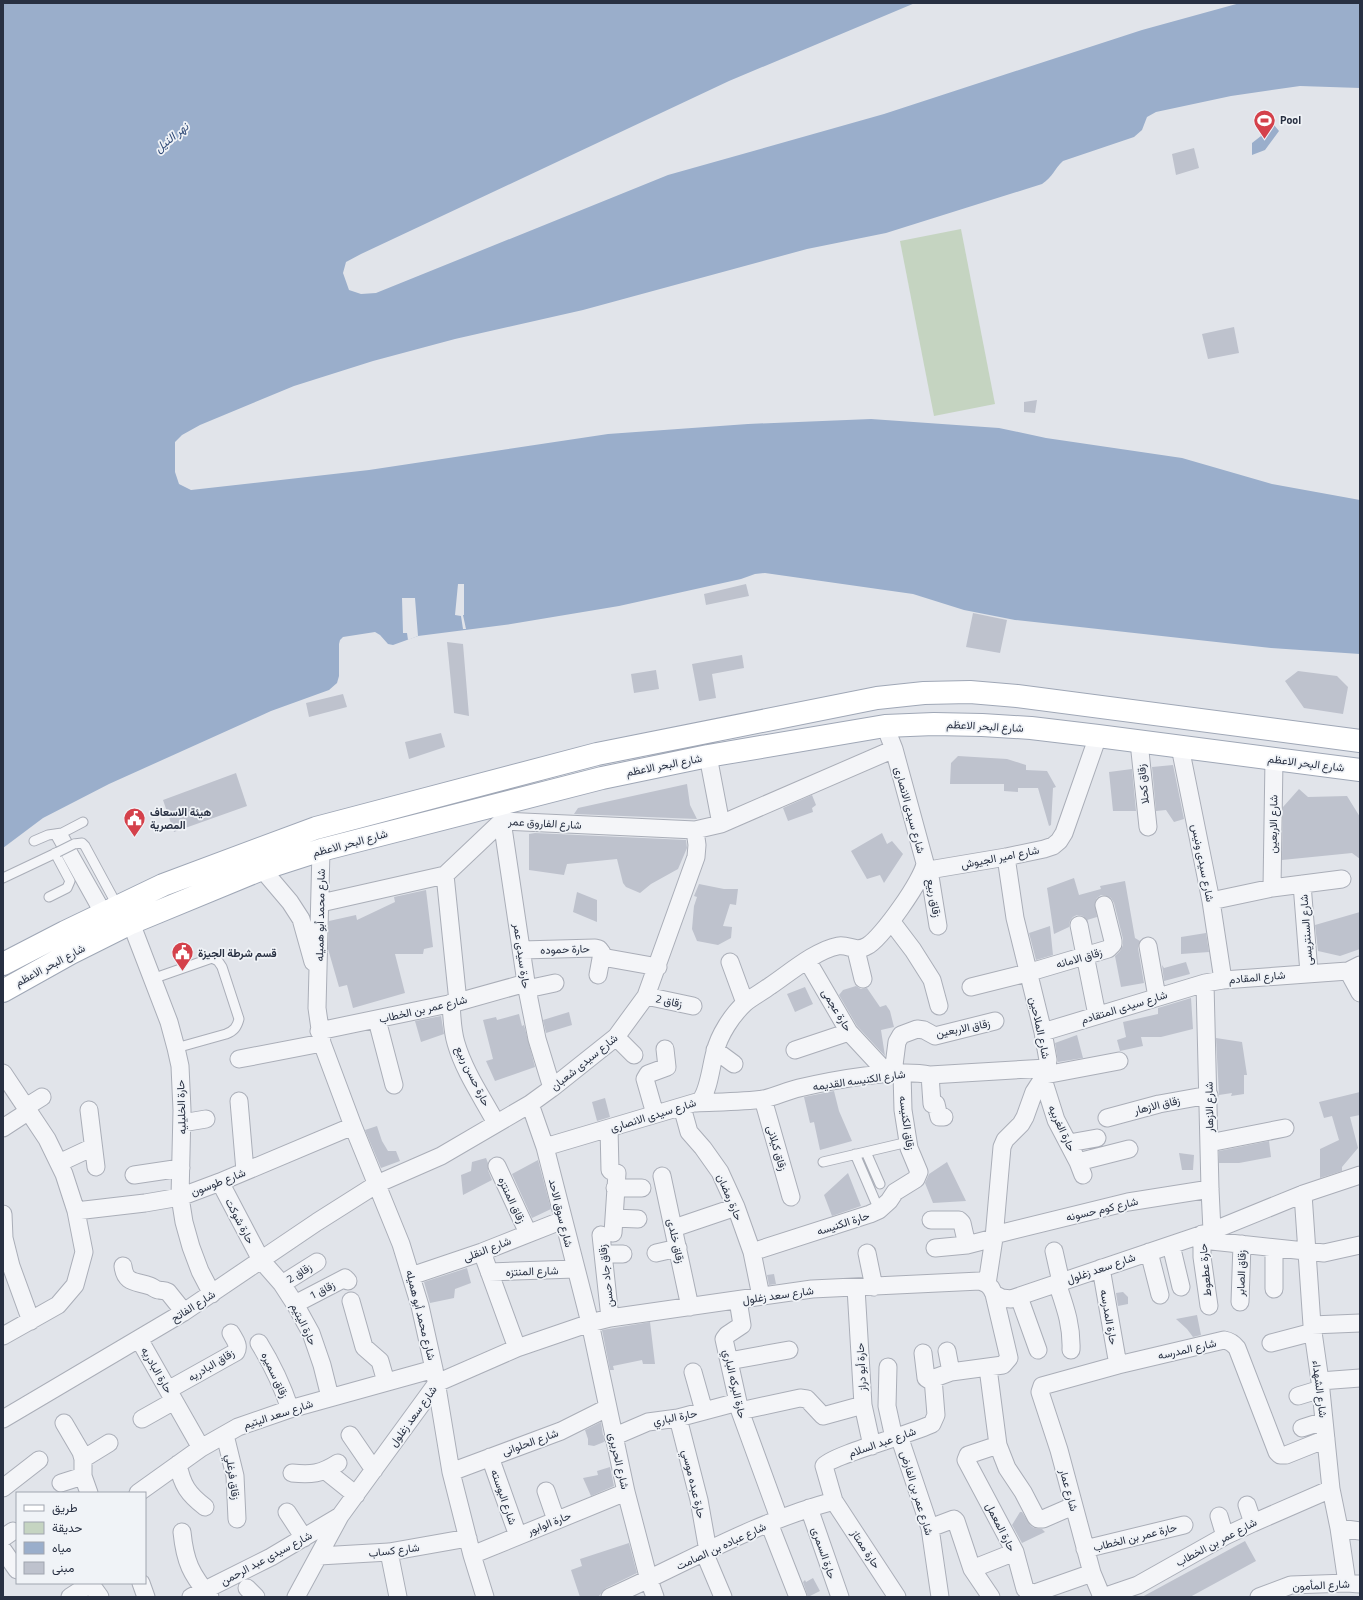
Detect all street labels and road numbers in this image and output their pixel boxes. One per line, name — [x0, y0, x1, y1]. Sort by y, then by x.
street label: شارع البحر الاعظم — [946, 716, 1024, 736]
street label: شارع البحر الاعظم — [625, 750, 704, 780]
street label: شارع البحر الاعظم — [1267, 750, 1346, 776]
street label: زقاق كحلا — [1133, 763, 1153, 805]
street label: شارع سيدى الانصارى — [891, 765, 929, 855]
street label: شارع الاربعين — [1264, 794, 1282, 853]
street label: شارع الفاروق عمر — [507, 813, 582, 833]
street label: شارع سيدى ونيس — [1188, 823, 1218, 904]
street label: شارع البحر الاعظم — [311, 825, 390, 861]
street label: شارع امير الجيوش — [959, 841, 1041, 872]
street label: شارع محمد أبو هميله — [311, 868, 329, 961]
street label: زقاق ربيع — [923, 877, 945, 919]
street label: شارع السنتريسى — [1296, 894, 1316, 966]
street label: حارة سيدى عمر — [509, 921, 534, 990]
street label: شارع البحر الاعظم — [12, 940, 88, 990]
street label: حارة حموده — [540, 940, 590, 958]
street label: زقاق الامانه — [1054, 944, 1104, 972]
street label: شارع المقادم — [1228, 967, 1286, 987]
street label: حارة عجمى — [818, 986, 856, 1034]
street label: شارع سيدى المتقادم — [1079, 986, 1170, 1028]
street label: زقاق 2 — [654, 990, 684, 1012]
street label: شارع عمر بن الخطاب — [377, 991, 469, 1027]
street label: شارع الملاحين — [1026, 996, 1054, 1061]
street label: زقاق الاربعين — [934, 1015, 992, 1041]
street label: شارع سيدى شعبان — [547, 1030, 621, 1094]
street label: حارة حسن ربيع — [451, 1043, 495, 1109]
street label: شارع الكنيسه القديمه — [812, 1066, 907, 1094]
street label: حارة الخليليه — [172, 1079, 190, 1135]
street label: شارع الازهار — [1201, 1081, 1217, 1133]
street label: زقاق الازهار — [1131, 1092, 1182, 1118]
street label: شارع سيدى الانصارى — [608, 1094, 698, 1136]
street label: زقاق الكنيسه — [895, 1095, 919, 1152]
street label: حارة الغربيه — [1044, 1102, 1080, 1154]
street label: زقاق كيلانى — [763, 1123, 791, 1173]
street label: شارع طوسون — [188, 1164, 248, 1200]
street label: حارة رمضان — [713, 1171, 747, 1223]
street label: زقاق المنتزه — [494, 1174, 530, 1226]
street label: شارع سوق الاحد — [545, 1177, 577, 1249]
street label: شارع كوم حسونه — [1064, 1193, 1140, 1225]
street label: حارة شوكت — [221, 1195, 259, 1247]
street label: حارة الكنيسه — [815, 1207, 871, 1239]
street label: زقاق خلدى — [663, 1217, 689, 1265]
street label: شارع النقلى — [461, 1232, 514, 1265]
street label: زقاق جاد حسن — [594, 1243, 618, 1308]
street label: حارة عطعوط — [1195, 1243, 1215, 1297]
street label: شارع سعد زغلول — [1064, 1249, 1138, 1287]
street label: زقاق الصابر — [1232, 1249, 1250, 1298]
street label: زقاق 2 — [283, 1259, 315, 1287]
street label: شارع المنتزه — [505, 1262, 559, 1280]
street label: شارع محمد أبو هميله — [402, 1268, 440, 1362]
street label: زقاق 1 — [306, 1277, 338, 1303]
street label: شارع سعد زغلول — [741, 1282, 815, 1308]
street label: شارع الفاتح — [168, 1286, 219, 1326]
street label: حارة المدرسه — [1096, 1288, 1122, 1346]
street label: حارة اليتيم — [287, 1300, 321, 1348]
street label: شارع المدرسه — [1156, 1334, 1218, 1364]
street label: حارة أبو دراز — [852, 1342, 870, 1393]
street label: حارة البادريه — [137, 1344, 177, 1396]
street label: زقاق البادريه — [185, 1345, 237, 1385]
street label: حارة البركه الباري — [717, 1348, 751, 1421]
street label: زقاق سميره — [257, 1349, 293, 1401]
street label: شارع الشهداء — [1309, 1359, 1332, 1419]
street label: شارع سعد زغلول — [385, 1382, 441, 1450]
street label: شارع سعد اليتيم — [241, 1395, 315, 1433]
street label: حارة الباري — [652, 1405, 699, 1431]
street label: شارع عبد السلام — [846, 1423, 918, 1461]
street label: شارع الحلوانى — [500, 1424, 561, 1460]
street label: شارع الحريرى — [605, 1431, 633, 1491]
street label: حارة عبده موسي — [676, 1448, 710, 1520]
street label: شارع عمر بن الفارض — [897, 1449, 938, 1538]
street label: زقاق فرغلي — [220, 1453, 244, 1501]
street label: شارع عمار — [1055, 1466, 1082, 1513]
street label: شارع البوسته — [487, 1467, 521, 1527]
street label: حارة المعمل — [982, 1500, 1020, 1554]
street label: حارة الوابور — [524, 1507, 573, 1539]
street label: شارع عمر بن الخطاب — [1173, 1514, 1260, 1570]
street label: شارع عباده بن الصامت — [673, 1518, 769, 1574]
street label: حارة عمر بن الخطاب — [1091, 1519, 1179, 1555]
street label: حارة السمرى — [808, 1525, 840, 1581]
street label: حارة ممتاز — [847, 1525, 885, 1572]
street label: شارع سيدى عبد الرحمن — [217, 1527, 315, 1589]
street label: شارع كساب — [368, 1539, 421, 1561]
street label: شارع المأمون — [1292, 1575, 1351, 1594]

